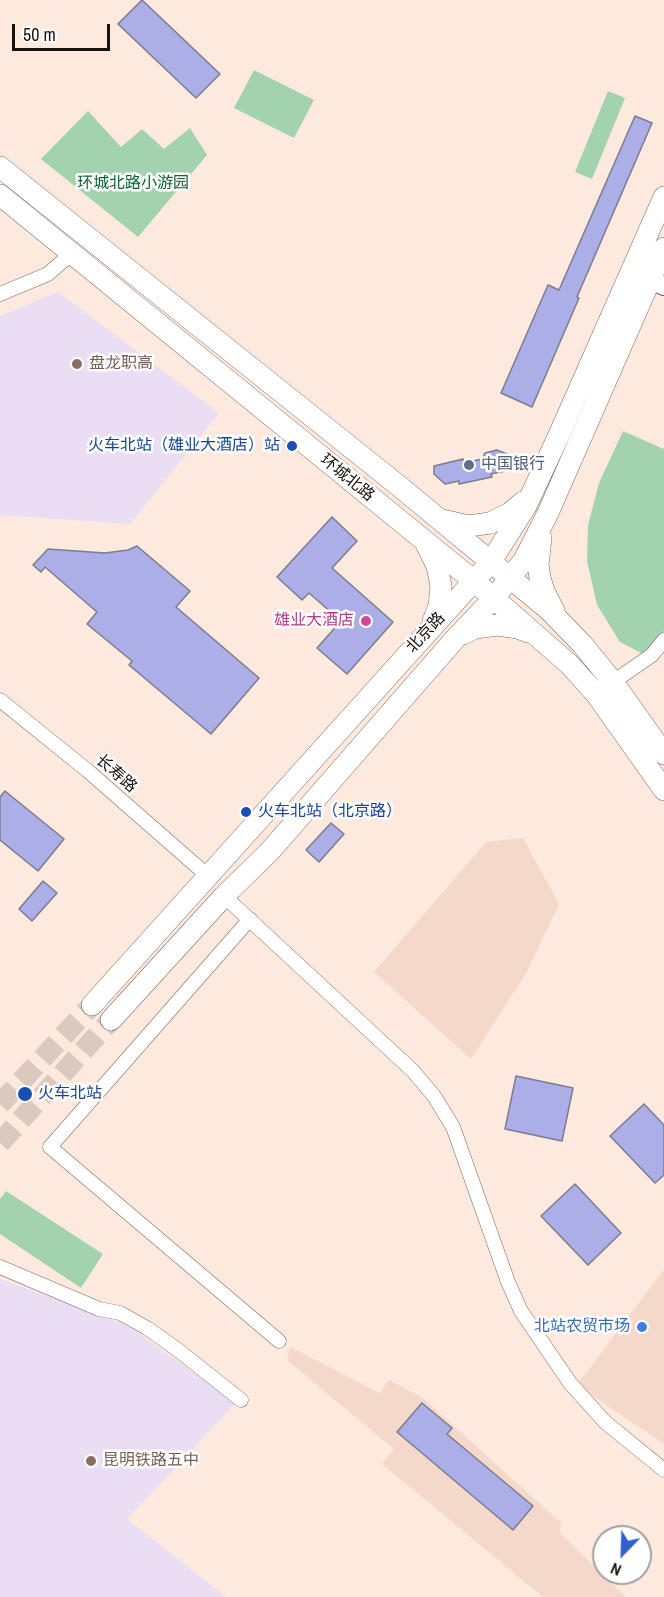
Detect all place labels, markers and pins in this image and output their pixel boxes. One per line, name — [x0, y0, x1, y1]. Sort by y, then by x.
place label: 盘龙职高 — [89, 354, 153, 374]
marker: 盘龙职高 — [70, 357, 84, 371]
place label: 火车北站（雄业大酒店）站 — [88, 436, 280, 456]
marker: 火车北站（雄业大酒店）站 — [285, 439, 299, 453]
place label: 中国银行 — [481, 455, 545, 475]
marker: 中国银行 — [462, 458, 476, 472]
place label: 雄业大酒店 — [274, 611, 354, 631]
marker: 雄业大酒店 — [359, 614, 373, 628]
place label: 火车北站（北京路） — [258, 802, 402, 822]
marker: 火车北站（北京路） — [239, 805, 253, 819]
place label: 火车北站 — [38, 1084, 102, 1104]
marker: 火车北站 — [16, 1085, 34, 1103]
place label: 北站农贸市场 — [534, 1317, 630, 1337]
marker: 北站农贸市场 — [635, 1320, 649, 1334]
place label: 昆明铁路五中 — [103, 1451, 199, 1471]
marker: 昆明铁路五中 — [84, 1454, 98, 1468]

